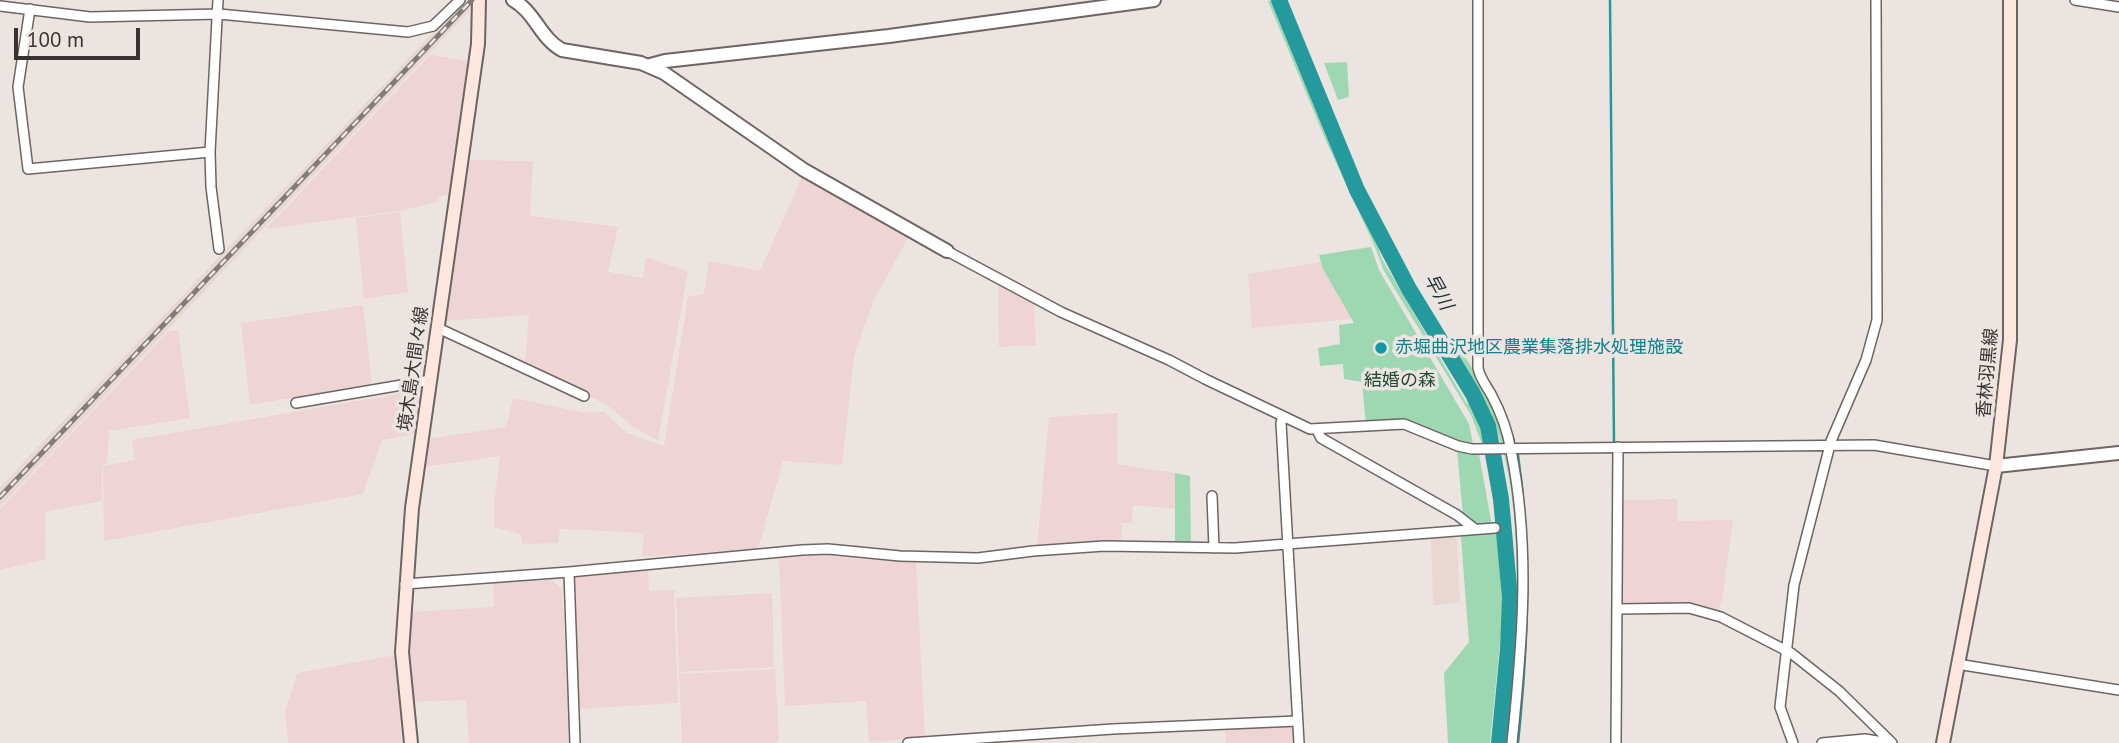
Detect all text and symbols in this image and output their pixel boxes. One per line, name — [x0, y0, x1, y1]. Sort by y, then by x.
scale bar — [18, 14, 144, 58]
text: 100 m — [27, 26, 84, 53]
water label: 早川 — [1419, 270, 1457, 314]
street label: 境木島大間々線 — [395, 305, 433, 433]
street label: 香林羽黒線 — [1973, 327, 2003, 419]
place label: 赤堀曲沢地区農業集落排水処理施設 — [1395, 337, 1683, 359]
marker: 赤堀曲沢地区農業集落排水処理施設 — [1373, 340, 1389, 356]
park label: 結婚の森 — [1364, 370, 1436, 392]

